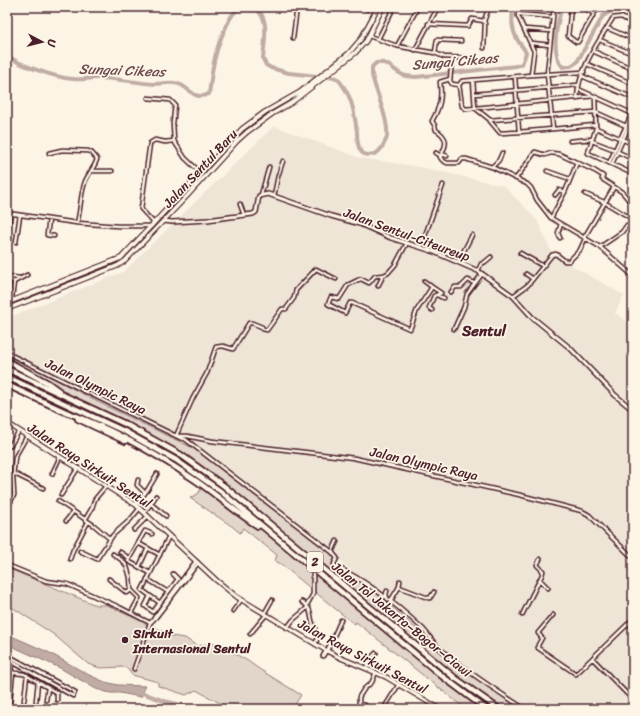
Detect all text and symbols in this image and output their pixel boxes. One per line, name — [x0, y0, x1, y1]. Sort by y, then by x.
north arrow — [22, 22, 62, 62]
text: U — [41, 38, 61, 49]
water label: Sungai Cikeas — [411, 45, 502, 78]
water label: Sungai Cikeas — [78, 57, 168, 85]
street label: Jalan Sentul Baru — [157, 123, 243, 214]
street label: Jalan Sentul-Citeureup — [339, 201, 473, 268]
district label: Sentul — [461, 318, 507, 344]
street label: Jalan Olympic Raya — [40, 352, 151, 421]
street label: Jalan Raya Sirkuit Sentul — [22, 416, 157, 515]
street label: Jalan Olympic Raya — [367, 440, 481, 487]
road number: 2 — [307, 552, 323, 572]
street label: Jalan Tol Jakarta–Bogor–Ciawi — [326, 555, 477, 683]
street label: Jalan Raya Sirkuit Sentul — [293, 612, 432, 701]
place label: Sirkuit Internasional Sentul — [132, 622, 252, 660]
marker: Sirkuit Internasional Sentul — [120, 635, 130, 645]

